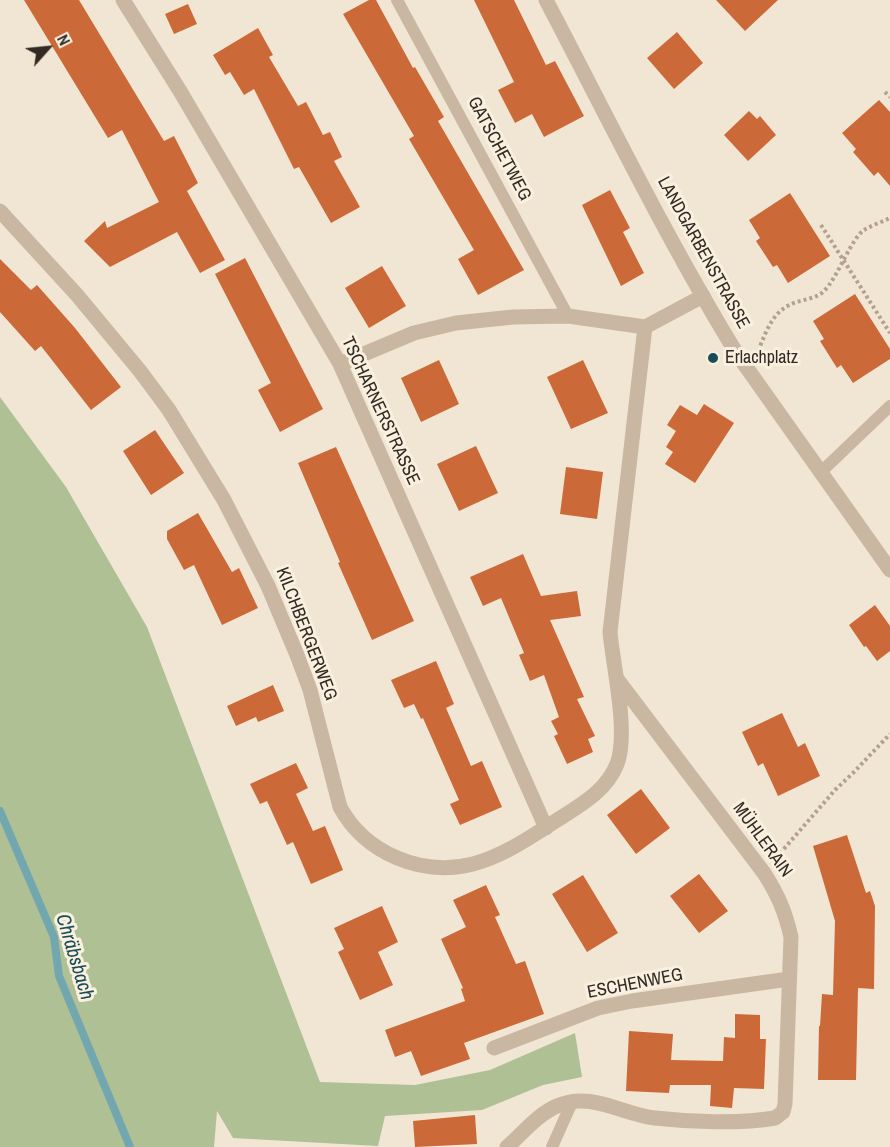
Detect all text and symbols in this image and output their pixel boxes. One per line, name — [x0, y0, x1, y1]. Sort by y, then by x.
north arrow — [18, 18, 78, 78]
text: N — [52, 31, 76, 49]
street label: GATSCHETWEG — [463, 93, 535, 205]
street label: LANDGARBENSTRASSE — [652, 173, 754, 333]
street label: TSCHARNERSTRASSE — [336, 334, 424, 488]
place label: Erlachplatz — [725, 347, 798, 369]
marker: Erlachplatz — [706, 351, 720, 365]
street label: KILCHBERGERWEG — [271, 564, 341, 704]
street label: MÜHLERAIN — [728, 798, 796, 882]
water label: Chräbsbach — [50, 911, 98, 1003]
street label: ESCHENWEG — [585, 964, 685, 1004]

